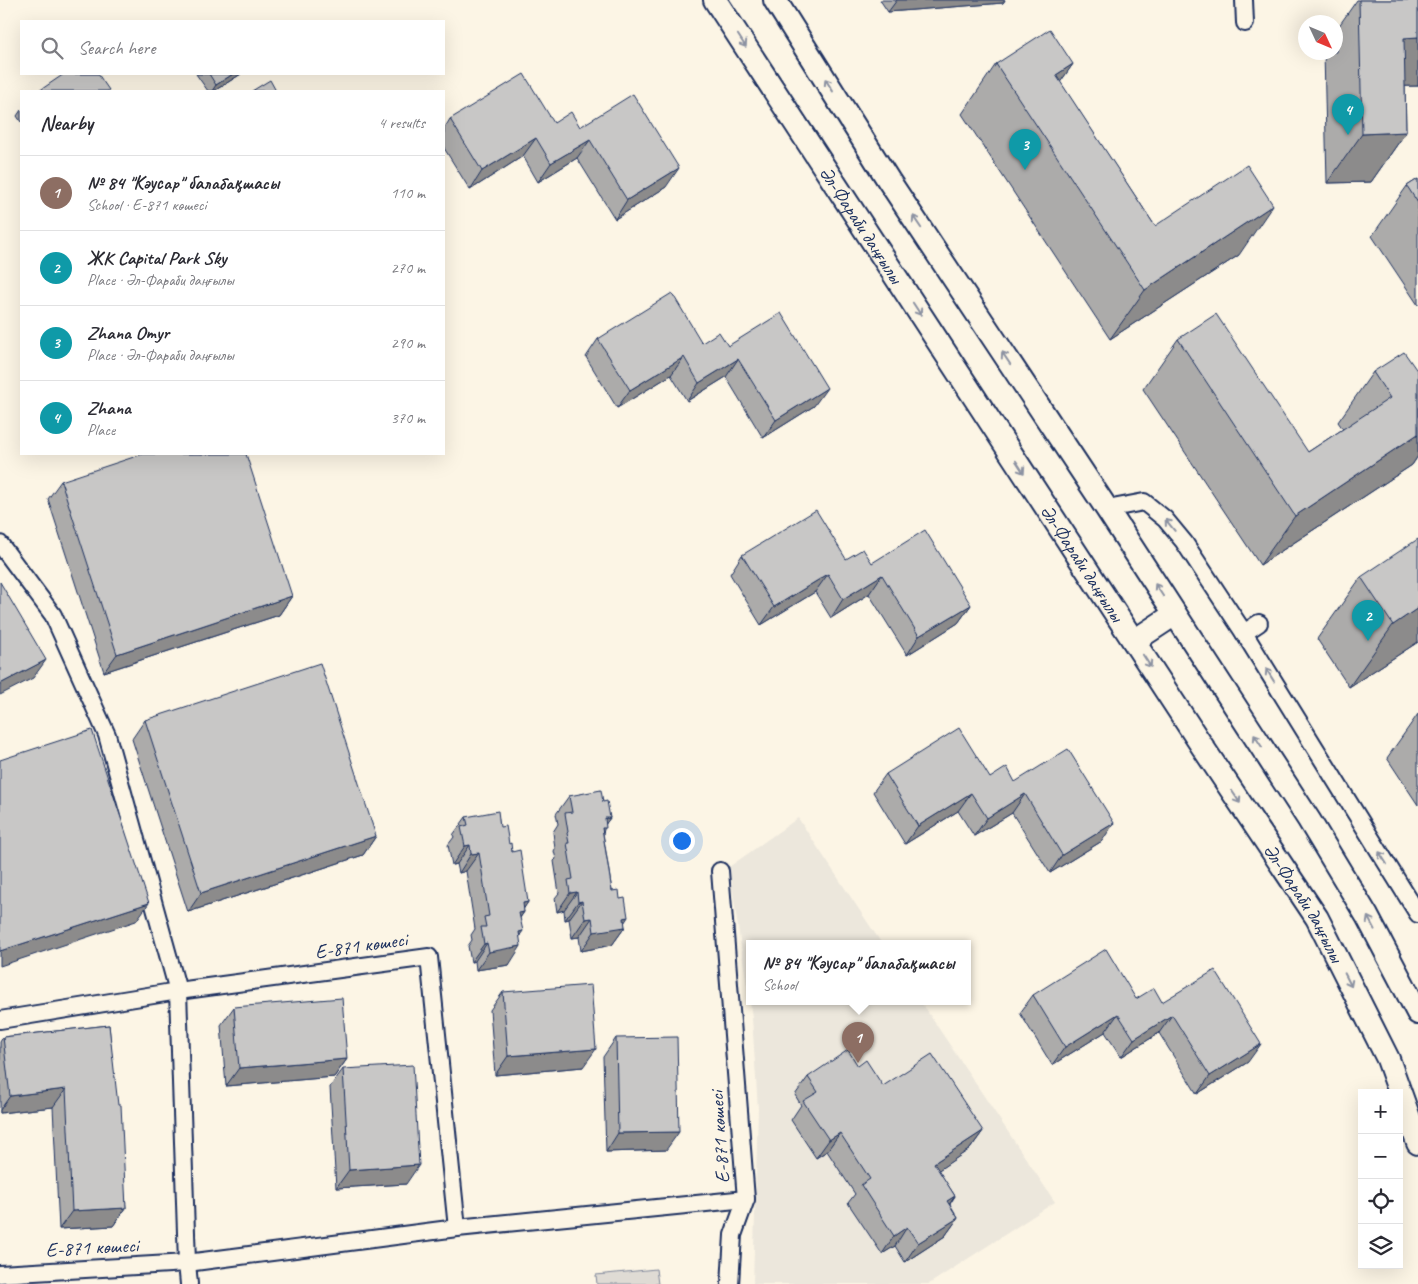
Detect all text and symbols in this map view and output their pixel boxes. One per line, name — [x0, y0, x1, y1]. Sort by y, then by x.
north arrow — [1298, 15, 1343, 60]
search box — [20, 20, 445, 75]
one-way arrow — [737, 33, 747, 47]
icon: search — [38, 34, 66, 62]
text: Search here — [78, 36, 155, 60]
one-way arrow — [824, 79, 834, 93]
pin: 4 — [1332, 94, 1364, 135]
text: Nearby — [40, 110, 93, 136]
text: 4 results — [378, 113, 425, 133]
pin: 3 — [1009, 129, 1041, 170]
street label: Әл-Фараби даңғылы — [814, 161, 909, 289]
text: № 84 "Кәусар" балабақшасы — [87, 171, 279, 195]
text: 1 — [52, 183, 60, 203]
text: 110 m — [391, 183, 425, 203]
text: School · Е-871 көшесі — [87, 195, 206, 215]
one-way arrow — [911, 216, 921, 230]
text: ЖК Capital Park Sky — [87, 246, 226, 270]
text: 2 — [52, 258, 60, 278]
text: 270 m — [391, 258, 425, 278]
text: Place · Әл-Фараби даңғылы — [87, 270, 234, 290]
one-way arrow — [912, 301, 922, 315]
text: Zhana Omyr — [87, 321, 169, 345]
text: 3 — [52, 333, 60, 353]
text: 290 m — [391, 333, 425, 353]
text: Place · Әл-Фараби даңғылы — [87, 345, 234, 365]
one-way arrow — [1001, 351, 1012, 365]
text: Zhana — [87, 396, 131, 420]
text: 4 — [52, 408, 60, 428]
text: 370 m — [391, 408, 425, 428]
text: Place — [87, 420, 115, 440]
one-way arrow — [1015, 459, 1025, 473]
street label: Әл-Фараби даңғылы — [1035, 500, 1130, 628]
one-way arrow — [1164, 519, 1175, 532]
one-way arrow — [1154, 583, 1164, 597]
pin: 2 — [1352, 600, 1384, 641]
one-way arrow — [1142, 654, 1152, 668]
one-way arrow — [1265, 668, 1275, 682]
one-way arrow — [1252, 734, 1262, 748]
one-way arrow — [1231, 790, 1241, 804]
your location — [669, 828, 695, 854]
street label: Әл-Фараби даңғылы — [1258, 839, 1350, 968]
one-way arrow — [1377, 851, 1388, 865]
one-way arrow — [1366, 916, 1376, 931]
street label: Е-871 көшесі — [313, 926, 411, 964]
popup — [746, 940, 971, 1005]
text: № 84 "Кәусар" балабақшасы — [762, 951, 955, 975]
one-way arrow — [1343, 973, 1353, 988]
text: School — [762, 975, 797, 995]
pin: 1 — [842, 1022, 874, 1063]
street label: Е-871 көшесі — [704, 1088, 735, 1184]
map controls — [1358, 1089, 1403, 1269]
button: + — [1358, 1089, 1403, 1134]
button: − — [1358, 1134, 1403, 1179]
button: locate — [1358, 1179, 1403, 1224]
button: layers — [1358, 1224, 1403, 1269]
street label: Е-871 көшесі — [45, 1232, 141, 1262]

